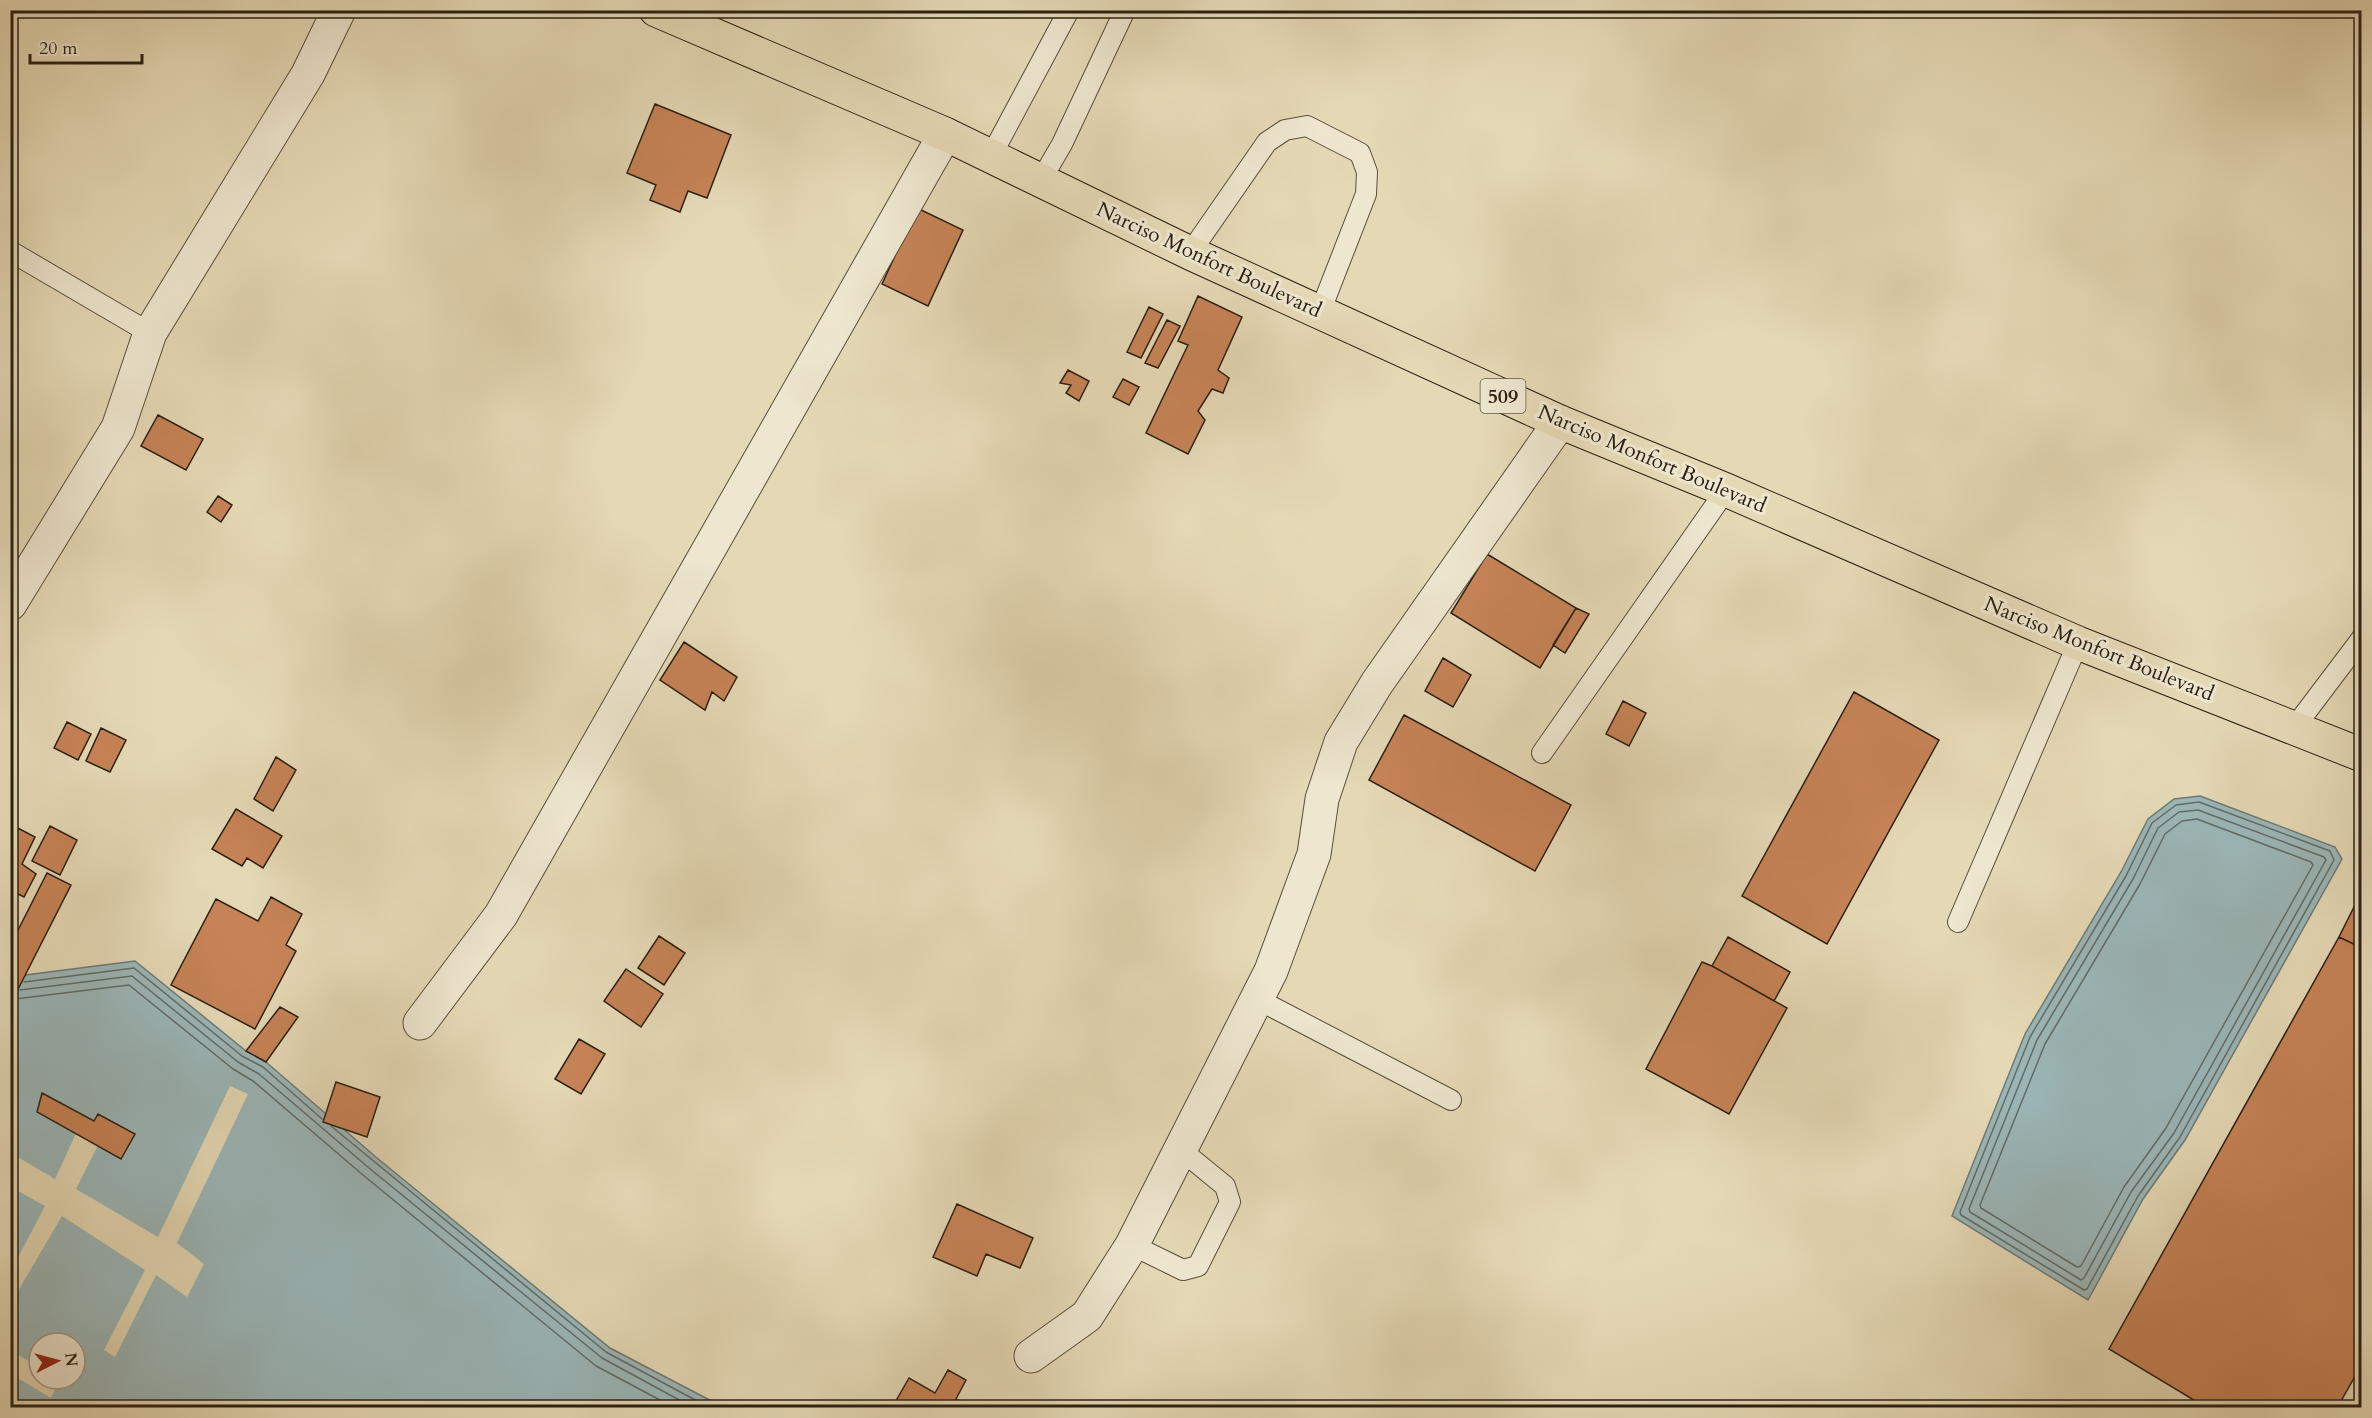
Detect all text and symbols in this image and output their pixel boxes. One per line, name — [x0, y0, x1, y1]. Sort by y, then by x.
scale bar — [30, 27, 142, 65]
text: 20 m — [39, 36, 78, 61]
street label: Narciso Monfort Boulevard — [1092, 195, 1326, 325]
road number: 509 — [1480, 379, 1526, 413]
street label: Narciso Monfort Boulevard — [1533, 398, 1771, 520]
street label: Narciso Monfort Boulevard — [1980, 590, 2218, 708]
north arrow — [27, 1331, 87, 1391]
text: N — [59, 1351, 83, 1368]

